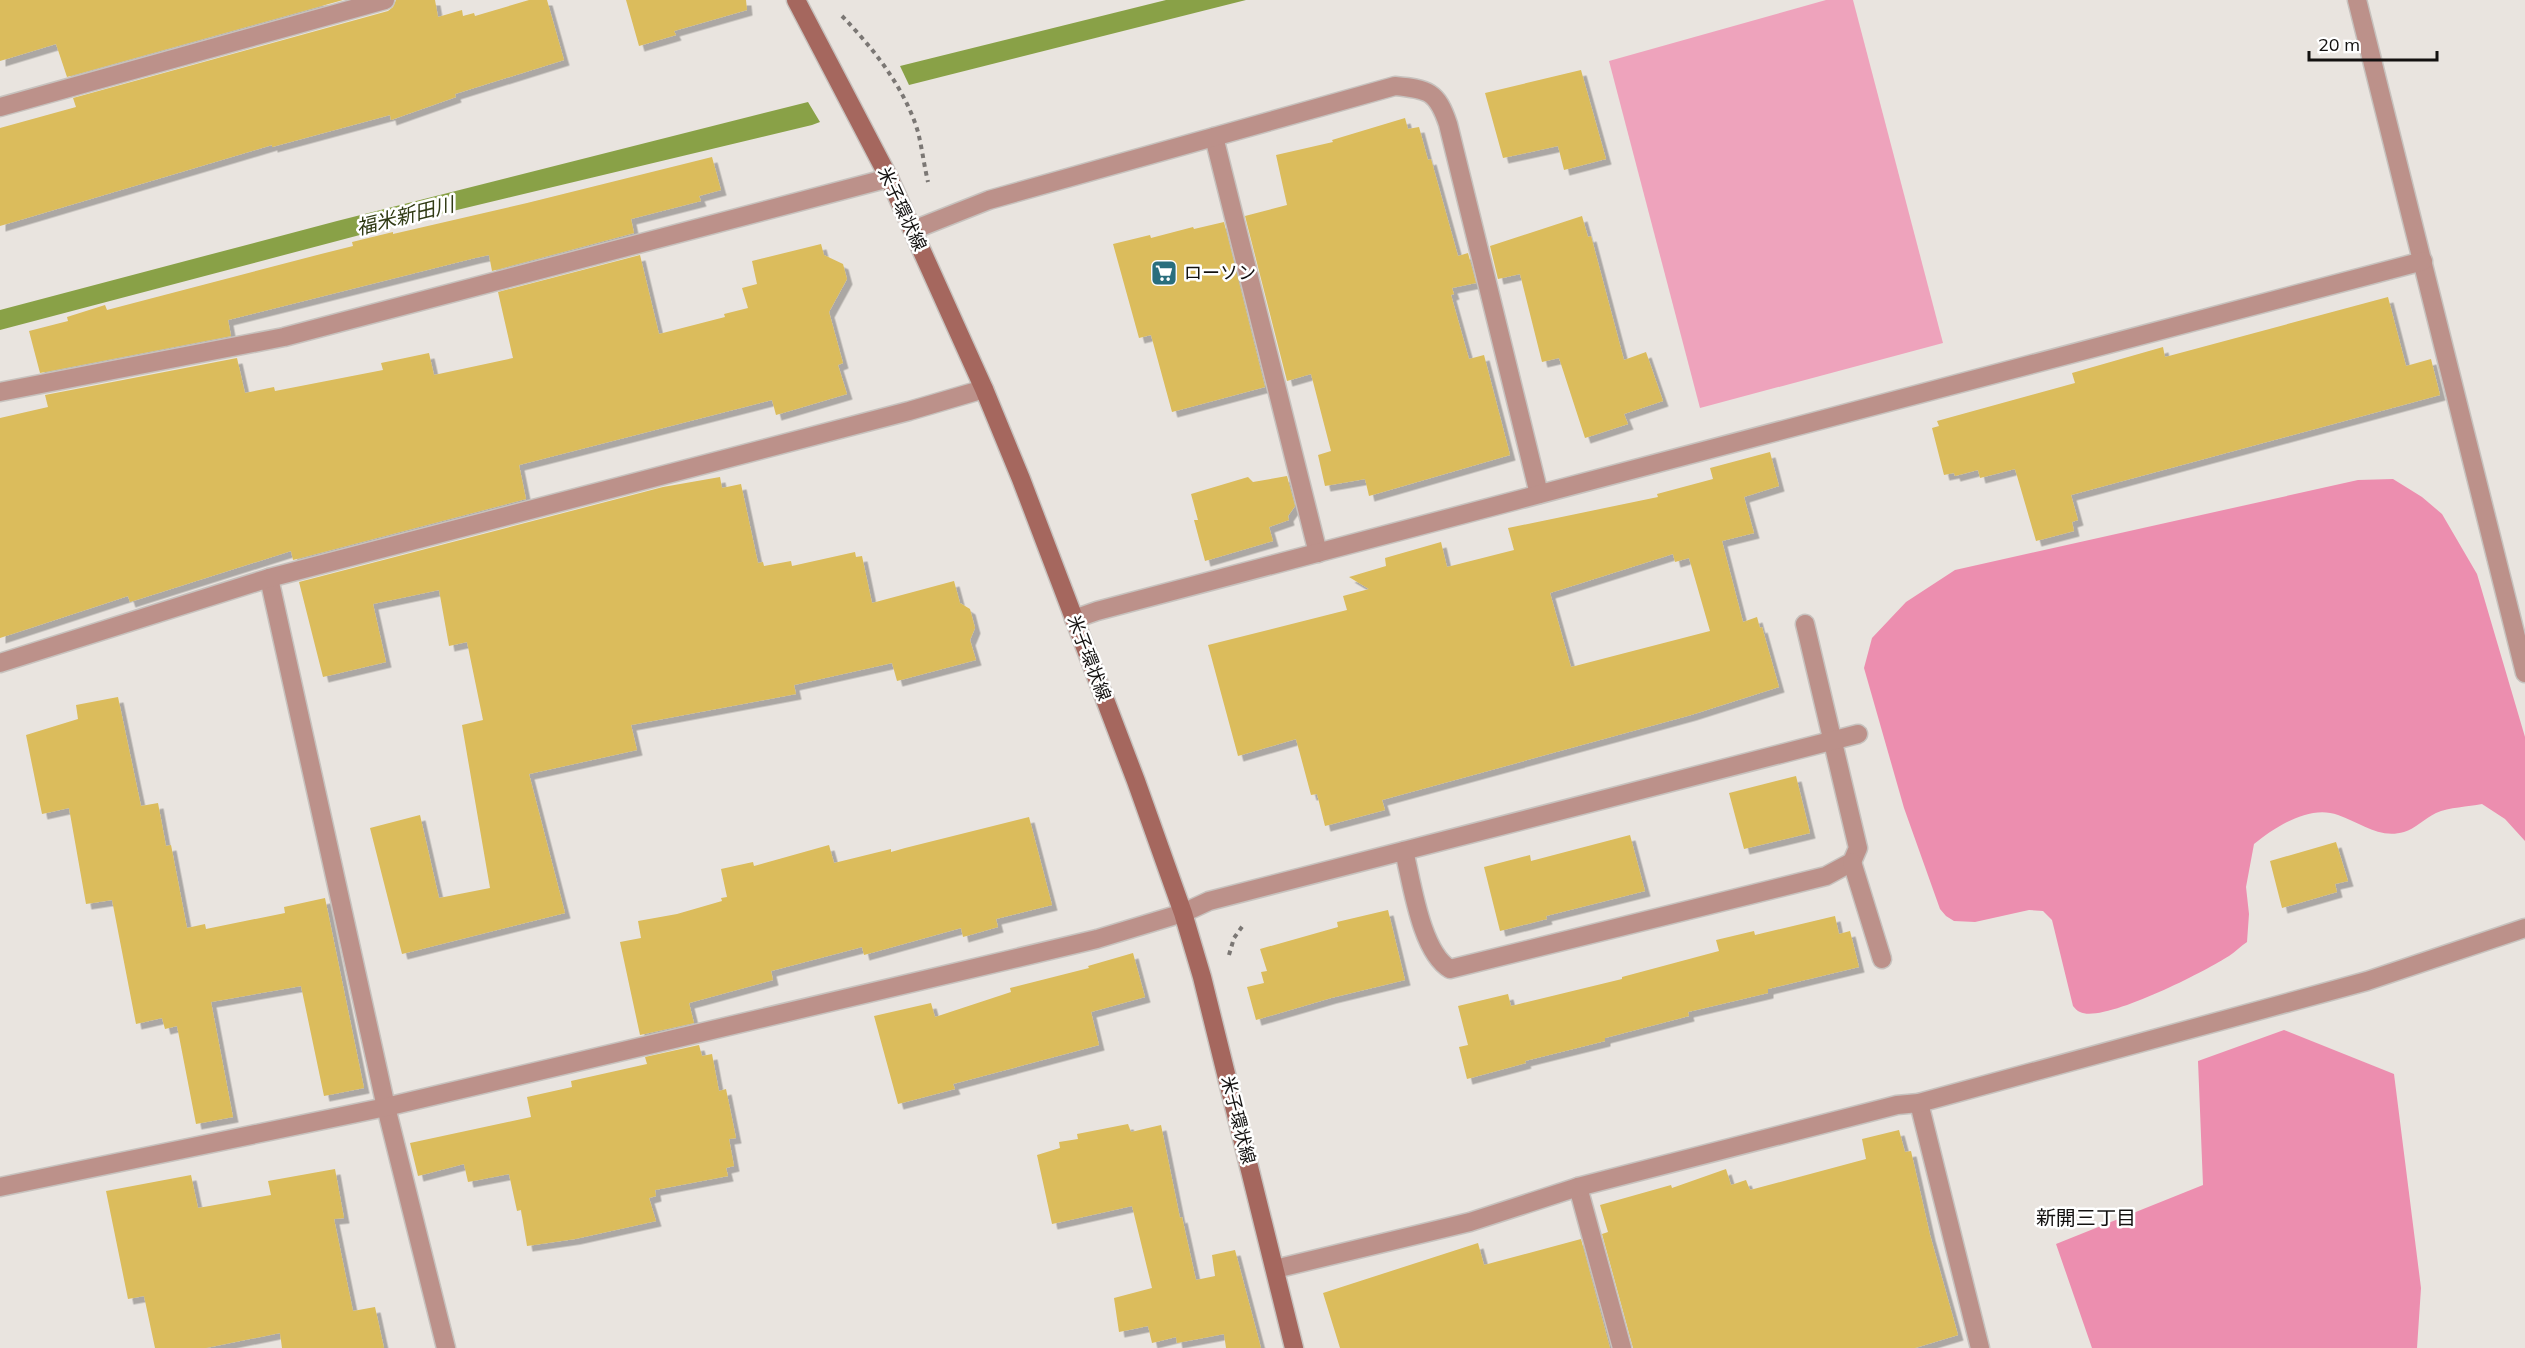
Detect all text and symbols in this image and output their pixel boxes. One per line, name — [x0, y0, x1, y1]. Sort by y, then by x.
scale bar — [2309, 24, 2436, 62]
text: 20 m — [2318, 33, 2360, 56]
street label: 米子環状線 — [873, 163, 932, 254]
water label: 福米新田川 — [353, 191, 458, 240]
supermarket icon: ローソン — [1149, 258, 1179, 288]
place label: ローソン — [1184, 261, 1256, 284]
street label: 米子環状線 — [1063, 612, 1116, 704]
street label: 米子環状線 — [1216, 1073, 1261, 1166]
district label: 新開三丁目 — [2036, 1205, 2136, 1230]

